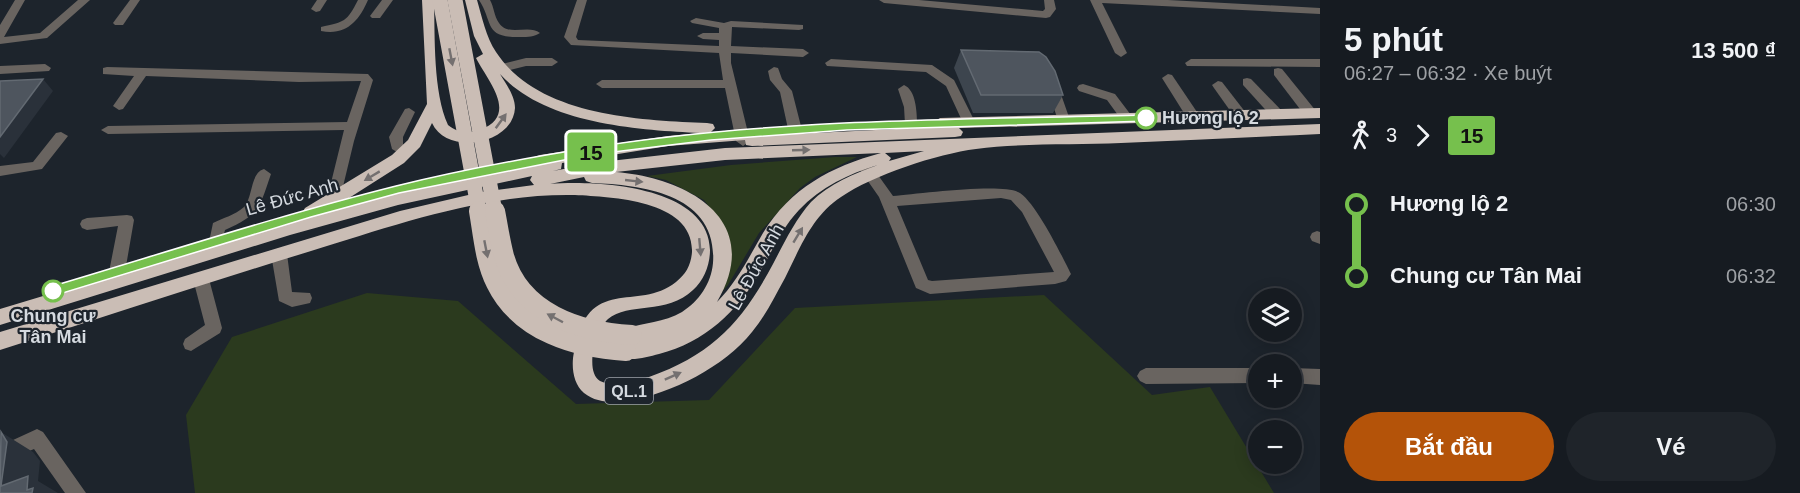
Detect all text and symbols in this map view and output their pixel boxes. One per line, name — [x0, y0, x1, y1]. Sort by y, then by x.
text: 5 phút — [1344, 21, 1443, 58]
text: 13 500 ₫ — [1691, 38, 1776, 63]
one-way arrow — [447, 48, 456, 67]
text: 06:27 – 06:32 · Xe buýt — [1344, 62, 1552, 84]
marker: Hương lộ 2 — [1135, 107, 1157, 129]
place label: Hương lộ 2 — [1162, 108, 1259, 128]
one-way arrow — [495, 113, 507, 129]
icon: walk — [1344, 119, 1377, 152]
icon: forward — [1406, 119, 1439, 152]
text: 3 — [1386, 124, 1397, 146]
text: 15 — [1460, 124, 1483, 147]
line badge: 15 — [564, 132, 618, 172]
text: 15 — [579, 141, 603, 164]
one-way arrow — [791, 146, 810, 155]
one-way arrow — [364, 171, 380, 182]
street label: Lê Đức Anh — [244, 174, 340, 220]
one-way arrow — [625, 176, 644, 185]
text: Hương lộ 2 — [1390, 191, 1508, 216]
text: 06:30 — [1726, 193, 1776, 215]
street label: Lê Đức Anh — [724, 221, 788, 313]
one-way arrow — [793, 227, 804, 243]
one-way arrow — [695, 237, 705, 256]
one-way arrow — [482, 240, 491, 259]
text: Chung cư Tân Mai — [1390, 263, 1582, 288]
text: 06:32 — [1726, 265, 1776, 287]
marker: Chung cư Tân Mai — [42, 280, 64, 302]
map controls — [1248, 288, 1302, 474]
button: layers — [1248, 288, 1302, 342]
place label: Chung cư Tân Mai — [10, 306, 96, 347]
one-way arrow — [546, 313, 563, 323]
button: + — [1248, 354, 1302, 408]
one-way arrow — [665, 371, 683, 381]
road number: QL.1 — [605, 378, 653, 404]
button: Bắt đầu — [1344, 412, 1554, 481]
button: Vé — [1566, 412, 1776, 481]
button: − — [1248, 420, 1302, 474]

